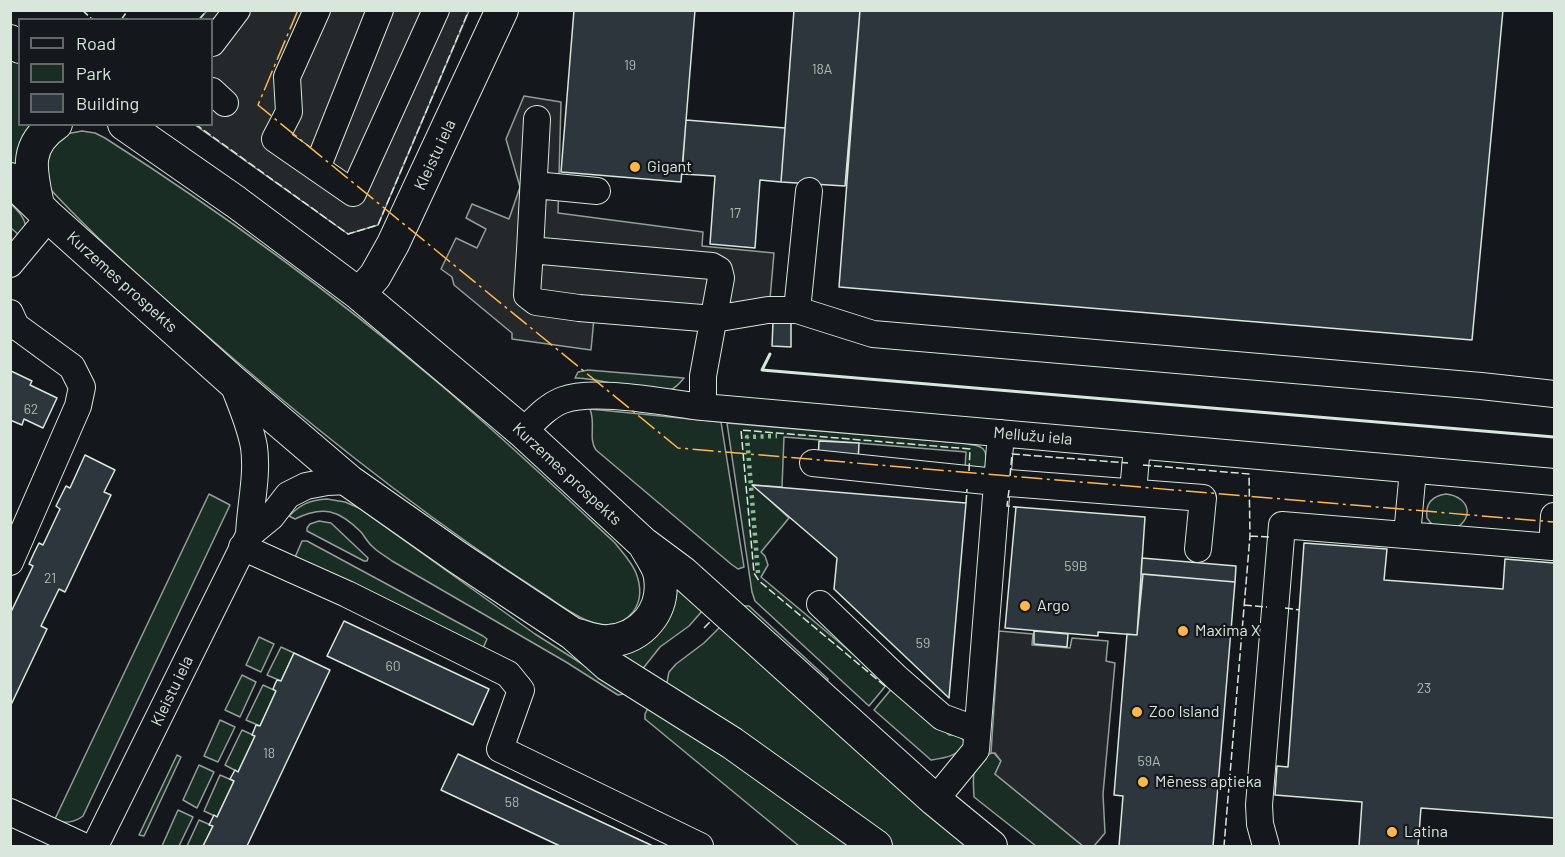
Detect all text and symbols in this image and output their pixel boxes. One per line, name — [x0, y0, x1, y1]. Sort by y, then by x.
legend — [18, 18, 213, 126]
text: Road — [76, 32, 116, 54]
house number: 19 — [624, 57, 636, 73]
house number: 18A — [812, 61, 832, 77]
text: Park — [76, 62, 111, 84]
text: Building — [76, 92, 139, 114]
street label: Kleistu iela — [410, 117, 460, 193]
place label: Gigant — [647, 157, 692, 177]
marker: Gigant — [628, 160, 642, 174]
house number: 17 — [729, 205, 741, 221]
street label: Kurzemes prospekts — [63, 227, 181, 337]
house number: 62 — [24, 401, 38, 417]
street label: Kurzemes prospekts — [509, 419, 625, 529]
street label: Mellužu iela — [993, 423, 1073, 449]
house number: 59B — [1064, 558, 1088, 574]
house number: 21 — [44, 570, 56, 586]
place label: Argo — [1037, 596, 1070, 616]
marker: Argo — [1018, 599, 1032, 613]
place label: Maxima X — [1195, 621, 1260, 641]
marker: Maxima X — [1176, 624, 1190, 638]
house number: 59 — [916, 635, 930, 651]
street label: Kleistu iela — [147, 653, 197, 729]
house number: 60 — [385, 658, 401, 674]
house number: 23 — [1417, 680, 1431, 696]
place label: Zoo Island — [1149, 702, 1219, 722]
marker: Zoo Island — [1130, 705, 1144, 719]
house number: 18 — [263, 745, 275, 761]
house number: 59A — [1138, 753, 1160, 769]
place label: Mēness aptieka — [1155, 772, 1262, 792]
marker: Mēness aptieka — [1136, 775, 1150, 789]
house number: 58 — [505, 794, 519, 810]
place label: Latina — [1404, 822, 1448, 842]
marker: Latina — [1385, 825, 1399, 839]

